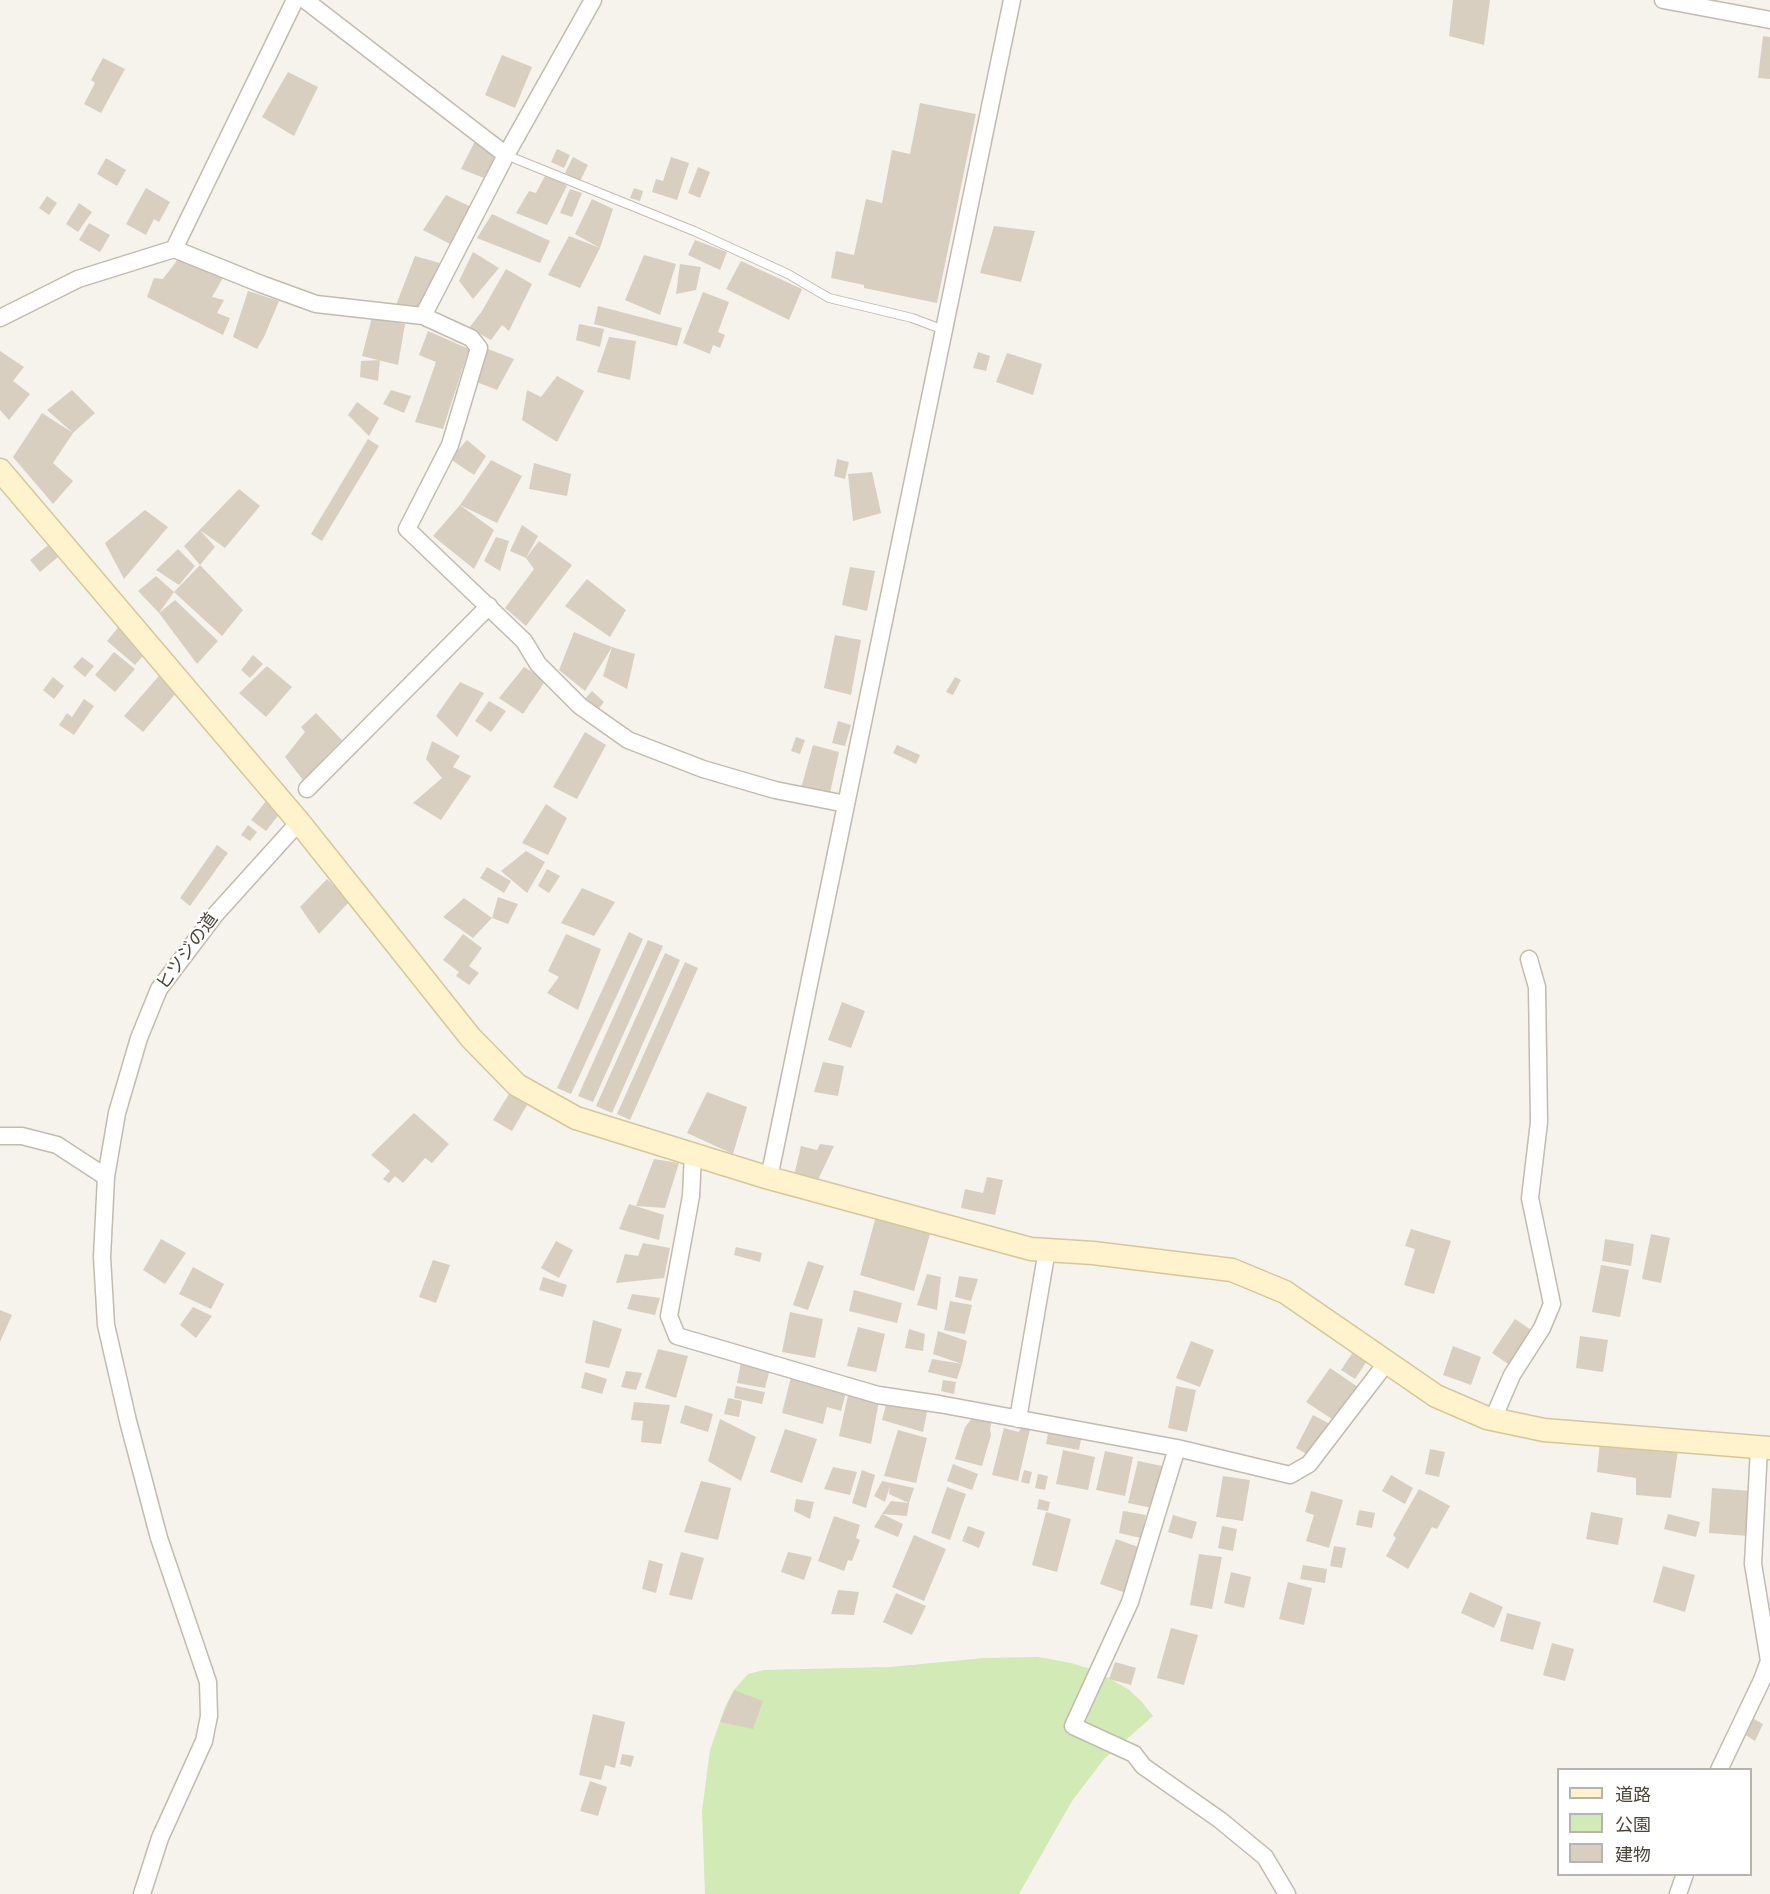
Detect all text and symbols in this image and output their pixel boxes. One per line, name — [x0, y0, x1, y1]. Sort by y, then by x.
street label: ヒツジの道 — [153, 909, 223, 995]
legend — [1557, 1768, 1752, 1876]
text: 道路 — [1615, 1785, 1651, 1806]
text: 公園 — [1615, 1815, 1651, 1836]
text: 建物 — [1615, 1845, 1651, 1866]

